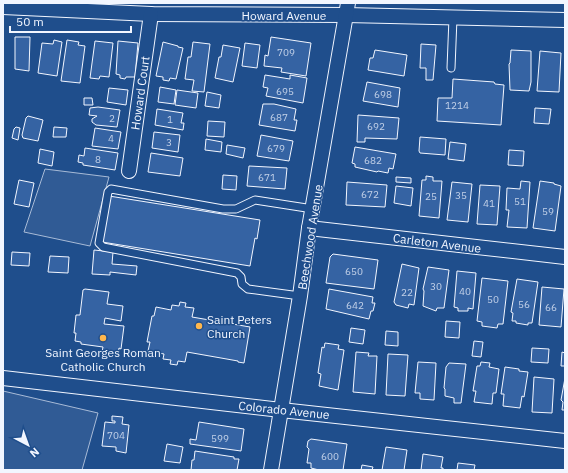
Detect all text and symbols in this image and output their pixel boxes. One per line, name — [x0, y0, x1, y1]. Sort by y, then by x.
scale bar — [10, 8, 131, 34]
street label: Howard Avenue — [242, 8, 327, 23]
text: 50 m — [16, 14, 44, 29]
house number: 709 — [277, 46, 295, 59]
street label: Howard Court — [127, 55, 153, 131]
house number: 695 — [276, 85, 294, 98]
house number: 698 — [374, 88, 392, 101]
house number: 1214 — [445, 99, 469, 112]
house number: 687 — [270, 111, 288, 124]
house number: 2 — [109, 112, 115, 125]
house number: 1 — [167, 113, 173, 126]
house number: 692 — [367, 120, 385, 133]
house number: 4 — [108, 132, 114, 145]
house number: 3 — [166, 136, 172, 149]
house number: 679 — [267, 142, 285, 155]
house number: 8 — [95, 153, 101, 166]
house number: 682 — [364, 154, 382, 167]
house number: 671 — [258, 171, 276, 184]
street label: Beechwood Avenue — [294, 183, 326, 291]
house number: 672 — [361, 188, 379, 201]
house number: 35 — [455, 189, 467, 202]
house number: 25 — [425, 190, 437, 203]
house number: 51 — [514, 195, 526, 208]
house number: 41 — [483, 197, 495, 210]
house number: 59 — [542, 205, 554, 218]
street label: Carleton Avenue — [392, 230, 482, 256]
house number: 650 — [345, 265, 363, 278]
house number: 30 — [430, 280, 442, 293]
house number: 40 — [459, 285, 471, 298]
house number: 22 — [401, 286, 413, 299]
house number: 50 — [487, 293, 499, 306]
house number: 56 — [518, 298, 530, 311]
house number: 642 — [346, 299, 364, 312]
house number: 66 — [545, 301, 557, 314]
place label: Saint Peters Church — [207, 312, 272, 341]
marker: Saint Peters Church — [194, 321, 204, 331]
marker: Saint Georges Roman Catholic Church — [98, 333, 108, 343]
place label: Saint Georges Roman Catholic Church — [45, 345, 161, 374]
street label: Colorado Avenue — [238, 398, 331, 422]
north arrow — [8, 425, 48, 465]
house number: 704 — [107, 429, 125, 442]
house number: 599 — [211, 432, 229, 445]
text: N — [27, 445, 42, 460]
house number: 600 — [321, 450, 339, 463]

